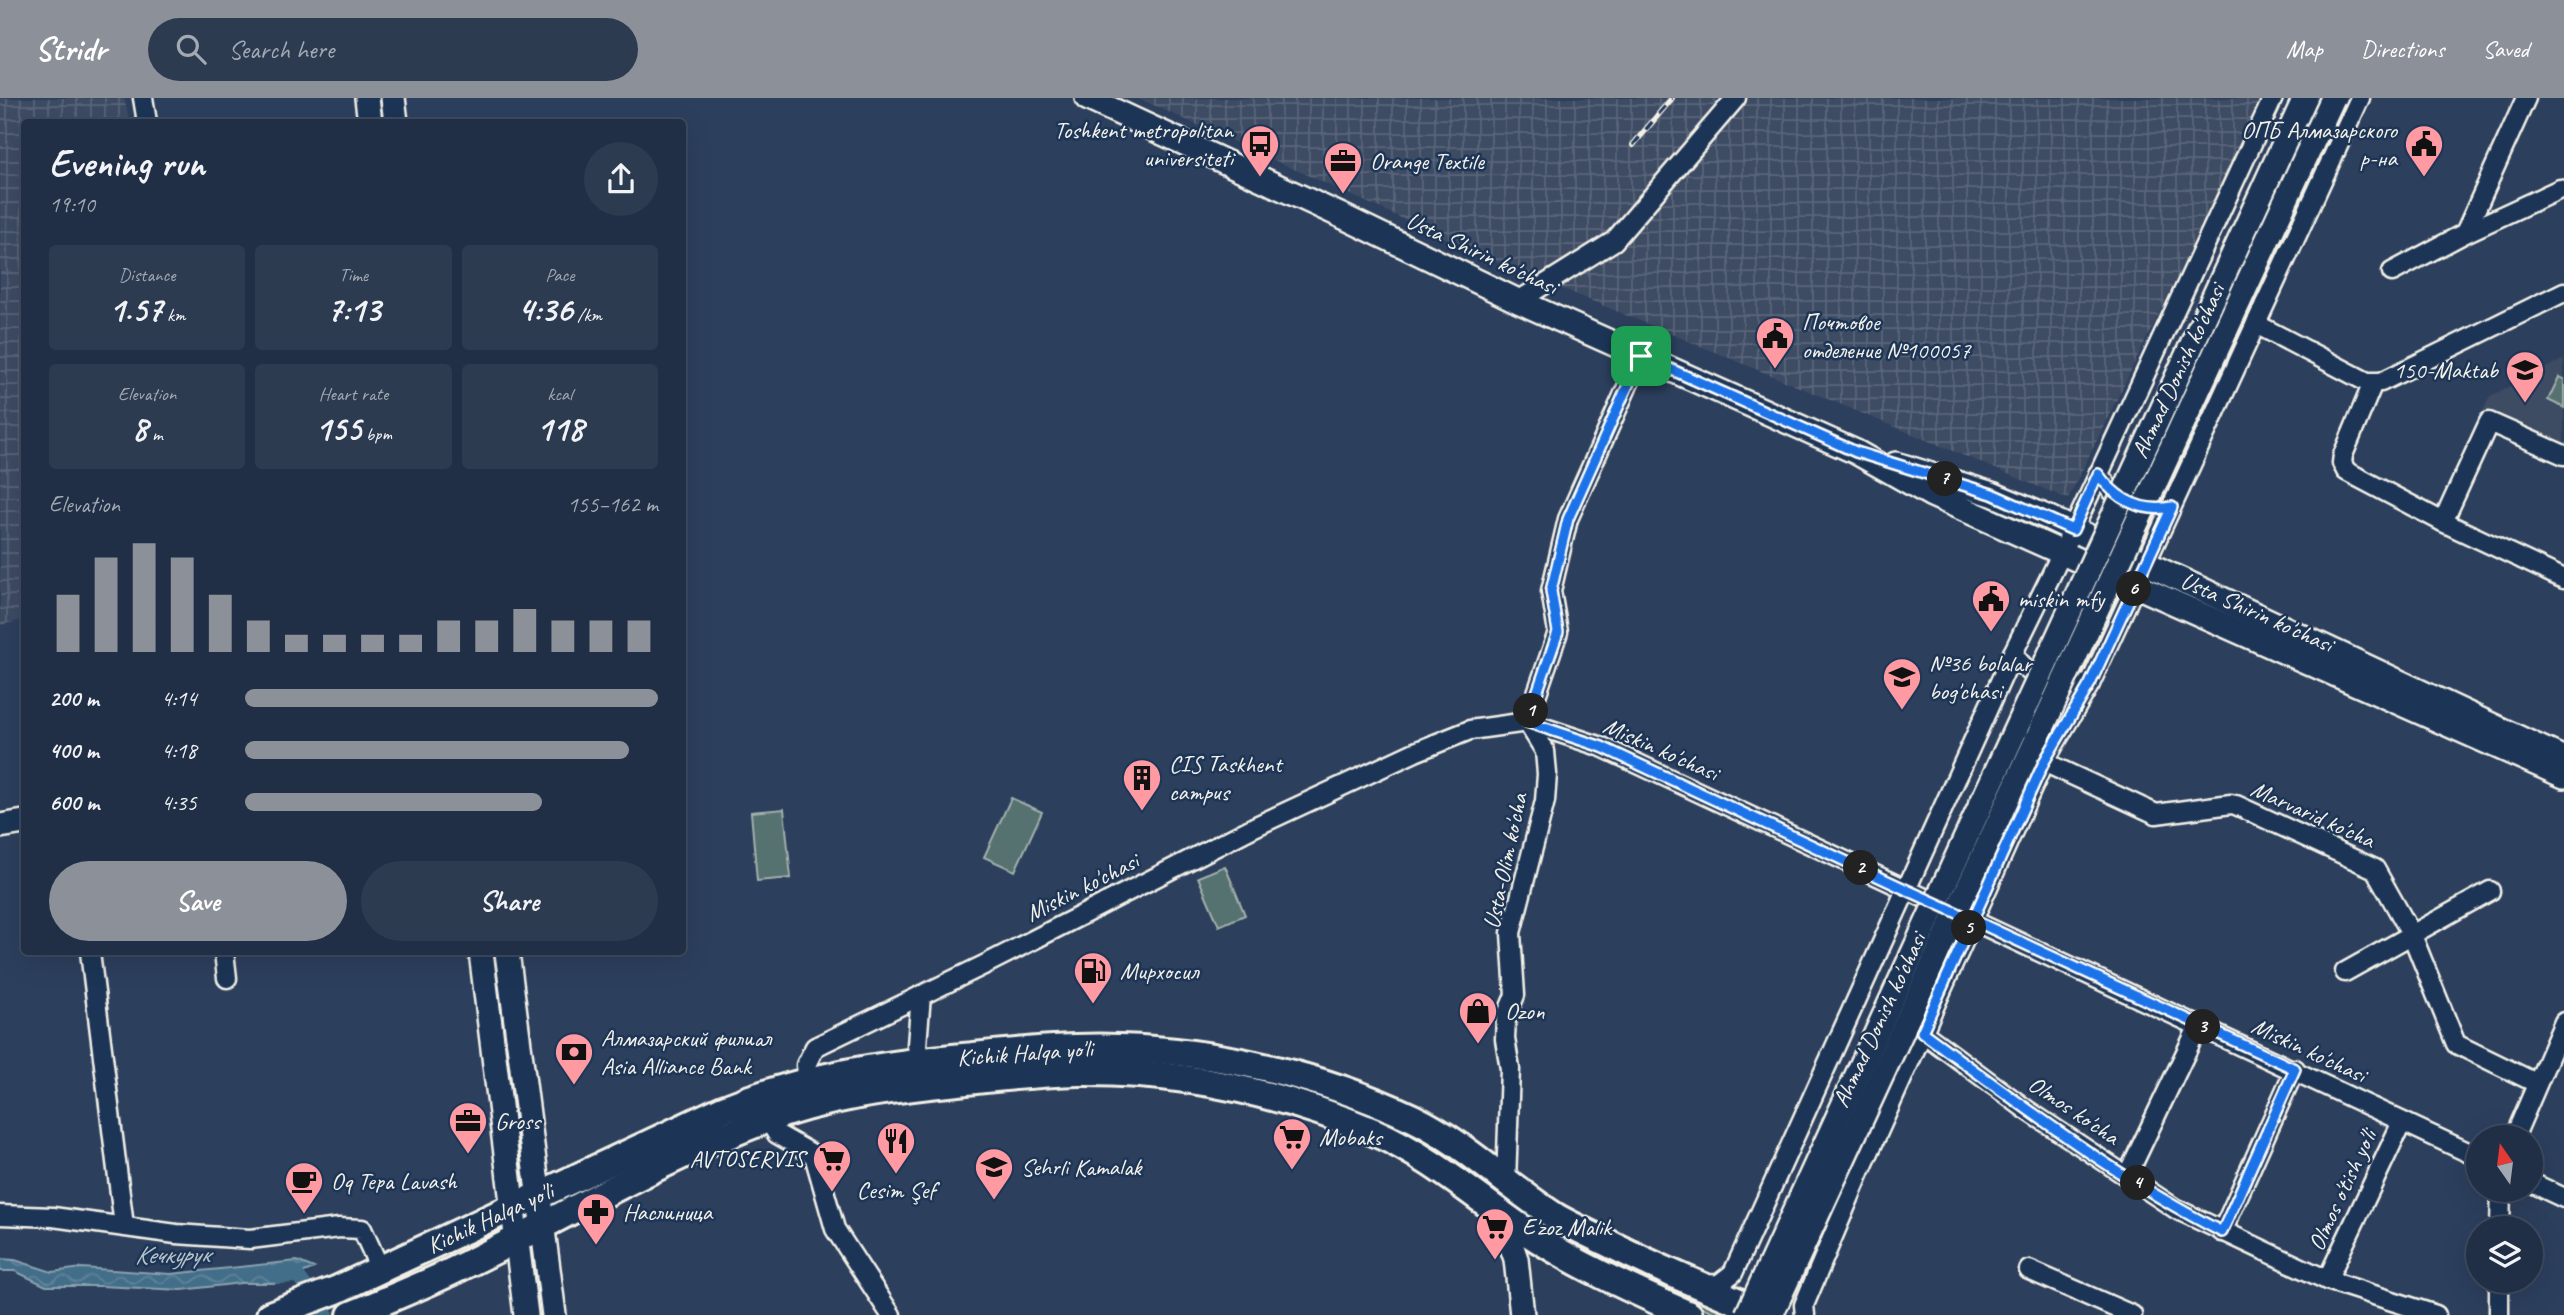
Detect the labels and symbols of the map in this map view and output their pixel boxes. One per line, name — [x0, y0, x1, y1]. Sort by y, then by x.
place label: Toshkent metropolitan universiteti — [1054, 115, 1237, 173]
place label: ОПБ Алмазарского р-на — [2241, 115, 2399, 173]
bus stop icon: Toshkent metropolitan universiteti — [1239, 123, 1281, 178]
public building icon: ОПБ Алмазарского р-на — [2403, 123, 2445, 178]
office icon: Orange Textile — [1322, 140, 1364, 195]
place label: Orange Textile — [1370, 146, 1486, 176]
street label: Usta Shirin ko'chasi — [1402, 205, 1565, 302]
street label: Ahmad Donish ko'chasi — [2124, 277, 2233, 463]
place label: Почтовое отделение №100057 — [1802, 307, 1972, 365]
public building icon: Почтовое отделение №100057 — [1754, 315, 1796, 370]
pin — [1611, 326, 1671, 386]
school or university icon: 150-Maktab — [2504, 349, 2546, 404]
place label: 150-Maktab — [2393, 355, 2500, 385]
pin: 7 — [1927, 462, 1962, 496]
street label: Usta Shirin ko'chasi — [2176, 565, 2340, 660]
pin: 6 — [2116, 572, 2152, 606]
public building icon: miskin mfy — [1970, 578, 2012, 633]
place label: miskin mfy — [2018, 584, 2106, 614]
place label: №36 bolalar bog'chasi — [1929, 648, 2034, 706]
school or university icon: №36 bolalar bog'chasi — [1881, 656, 1923, 711]
pin: 1 — [1514, 694, 1548, 728]
street label: Miskin ko'chasi — [1599, 710, 1725, 789]
place label: CIS Taskhent campus — [1169, 749, 1284, 807]
building icon: CIS Taskhent campus — [1121, 757, 1163, 812]
street label: Marvarid ko'cha — [2246, 773, 2381, 855]
street label: Usta-Olim ko'cha — [1476, 789, 1534, 931]
street label: Miskin ko'chasi — [1021, 845, 1146, 928]
pin: 2 — [1843, 850, 1878, 886]
pin: 5 — [1952, 910, 1986, 946]
street label: Ahmad Donish ko'chasi — [1825, 926, 1934, 1112]
fuel station icon: Мирхосил — [1072, 950, 1114, 1005]
place label: Мирхосил — [1120, 956, 1200, 986]
shop icon: Ozon — [1457, 990, 1499, 1045]
place label: Ozon — [1505, 996, 1545, 1026]
pin: 3 — [2186, 1010, 2220, 1044]
street label: Miskin ko'chasi — [2247, 1010, 2373, 1091]
place label: Алмазарский филиал Asia Alliance Bank — [601, 1023, 773, 1081]
bank icon: Алмазарский филиал Asia Alliance Bank — [553, 1031, 595, 1086]
street label: Kichik Halqa yo'li — [956, 1033, 1096, 1073]
street label: Olmos ko'cha — [2023, 1069, 2127, 1152]
office icon: Gross — [447, 1100, 489, 1155]
place label: Gross — [495, 1106, 542, 1136]
supermarket icon: Mobaks — [1271, 1116, 1313, 1171]
restaurant icon: Cesim Şef — [875, 1120, 917, 1175]
place label: Mobaks — [1319, 1122, 1384, 1152]
street label: Olmos o'tish yo'li — [2301, 1122, 2384, 1255]
north arrow — [2466, 1125, 2543, 1202]
supermarket icon: AVTOSERVIS — [811, 1138, 853, 1193]
place label: AVTOSERVIS — [690, 1144, 808, 1174]
school or university icon: Sehrli Kamalak — [973, 1146, 1015, 1201]
place label: Sehrli Kamalak — [1021, 1152, 1144, 1182]
cafe icon: Oq Tepa Lavash — [283, 1160, 325, 1215]
place label: Oq Tepa Lavash — [331, 1166, 458, 1196]
pin: 4 — [2120, 1166, 2156, 1200]
street label: Kichik Halqa yo'li — [422, 1175, 560, 1260]
place label: Cesim Şef — [857, 1175, 940, 1205]
pharmacy icon: Наслиница — [575, 1191, 617, 1246]
place label: Наслиница — [623, 1197, 714, 1227]
supermarket icon: E'zoz Malik — [1474, 1206, 1516, 1261]
place label: E'zoz Malik — [1522, 1212, 1613, 1242]
water label: Кечкурук — [134, 1237, 214, 1272]

